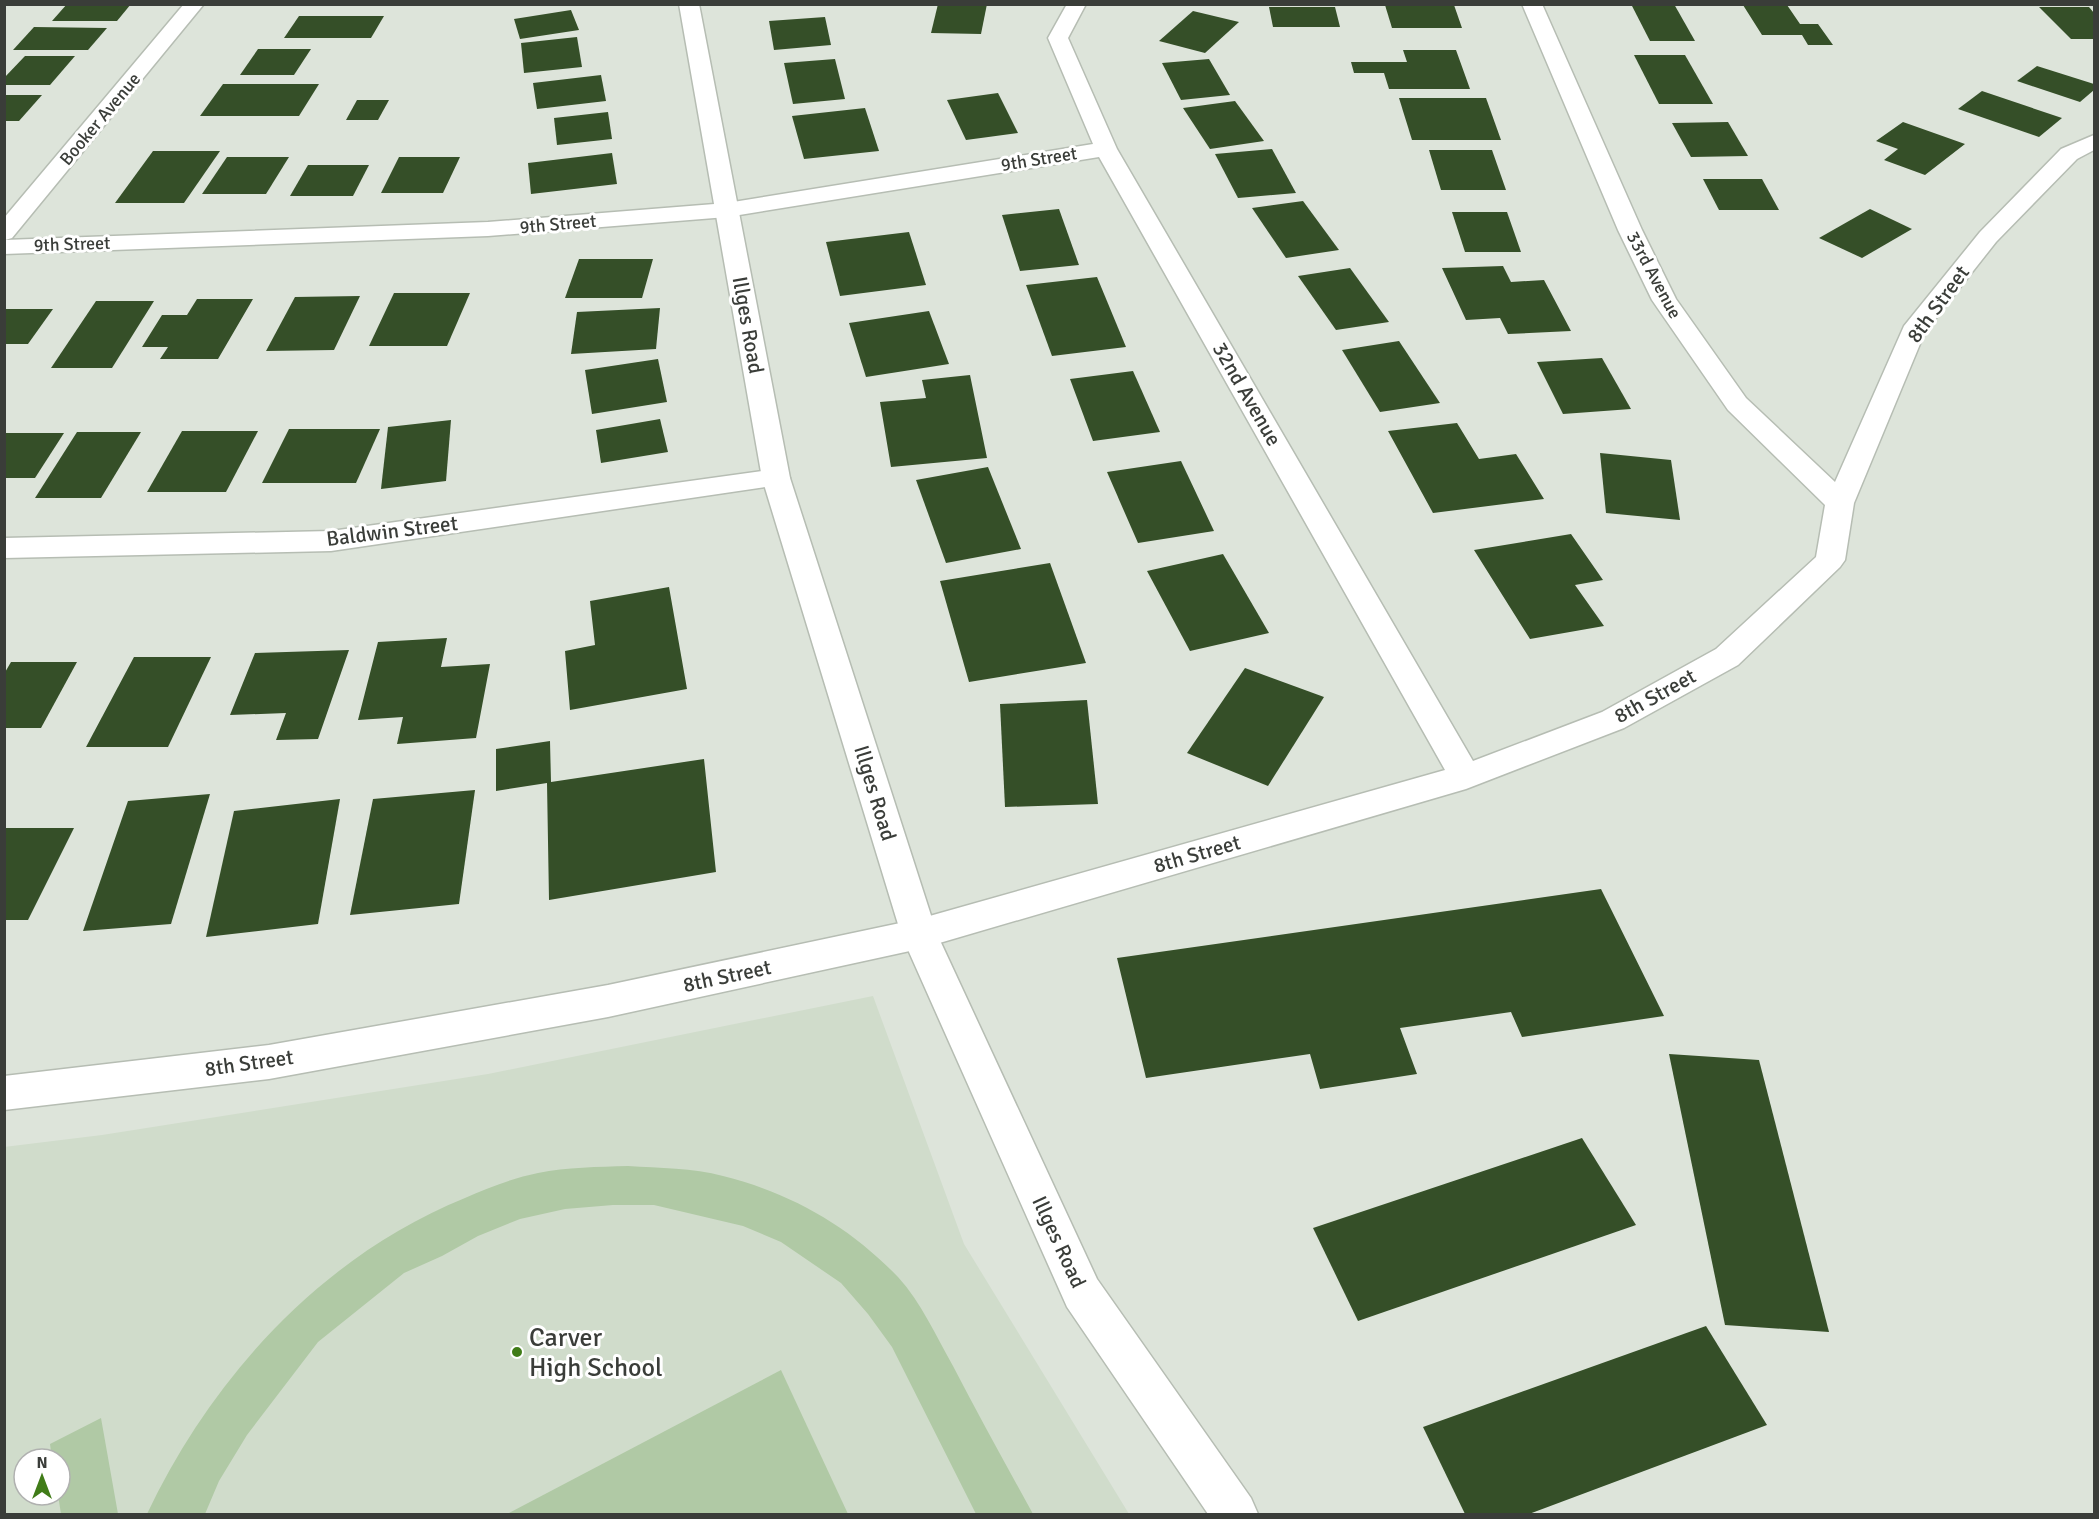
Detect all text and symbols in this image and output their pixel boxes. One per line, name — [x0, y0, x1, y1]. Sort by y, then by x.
street label: Booker Avenue — [55, 68, 145, 170]
street label: 9th Street — [999, 142, 1079, 176]
street label: 9th Street — [519, 210, 597, 238]
street label: 33rd Avenue — [1622, 228, 1686, 322]
street label: 9th Street — [33, 232, 111, 256]
street label: 8th Street — [1901, 260, 1975, 348]
street label: Illges Road — [727, 274, 769, 376]
street label: 32nd Avenue — [1207, 337, 1287, 451]
street label: Baldwin Street — [325, 510, 459, 552]
street label: 8th Street — [1610, 663, 1700, 729]
street label: Illges Road — [848, 742, 902, 844]
street label: 8th Street — [1150, 829, 1244, 879]
street label: 8th Street — [681, 954, 773, 998]
street label: 8th Street — [203, 1044, 295, 1082]
street label: Illges Road — [1026, 1192, 1092, 1292]
place label: Carver High School — [529, 1322, 663, 1384]
marker: Carver High School — [510, 1345, 524, 1359]
north arrow — [12, 1447, 72, 1507]
text: N — [36, 1453, 48, 1473]

